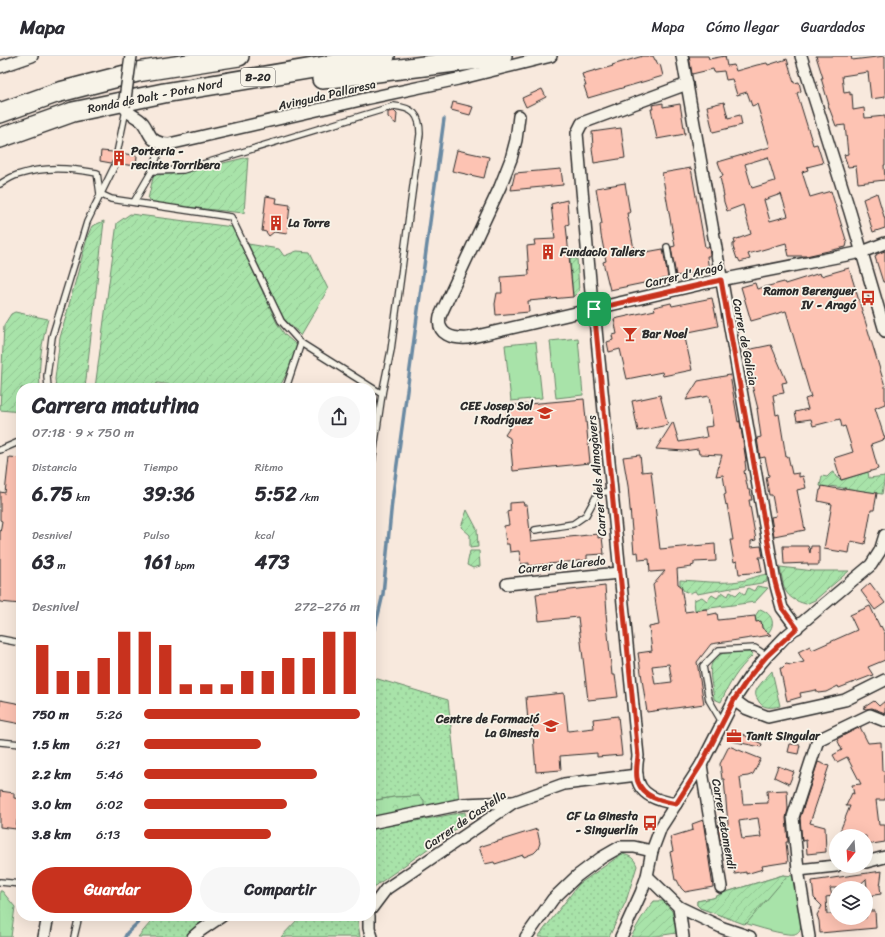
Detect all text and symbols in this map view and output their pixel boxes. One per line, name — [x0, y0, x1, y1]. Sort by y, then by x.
text: Mapa — [20, 11, 65, 44]
text: Mapa — [651, 15, 684, 40]
text: Cómo llegar — [706, 15, 779, 40]
text: Guardados — [801, 15, 865, 40]
road number: B-20 — [241, 68, 275, 86]
street label: Ronda de Dalt - Pota Nord — [86, 72, 225, 120]
street label: Avinguda Pallaresa — [275, 73, 378, 117]
place label: Porteria - recinte Torribera — [130, 140, 220, 176]
building icon: Porteria - recinte Torribera — [110, 149, 128, 167]
place label: La Torre — [288, 212, 330, 234]
building icon: La Torre — [267, 214, 285, 232]
place label: Fundacio Tallers — [559, 241, 645, 263]
building icon: Fundacio Tallers — [539, 243, 557, 261]
street label: Carrer d'Aragó — [643, 255, 726, 295]
place label: Ramon Berenguer IV - Aragó — [763, 280, 857, 316]
bus stop icon: Ramon Berenguer IV - Aragó — [859, 289, 877, 307]
pin — [577, 292, 611, 326]
street label: Carrer de Galicia — [726, 297, 764, 387]
icon: arrive — [583, 298, 605, 320]
place label: Bar Noel — [642, 323, 688, 345]
bar icon: Bar Noel — [621, 325, 639, 343]
text: Carrera matutina — [32, 386, 199, 425]
place label: CEE Josep Sol i Rodríguez — [459, 395, 534, 431]
button: share — [318, 396, 360, 438]
school or university icon: CEE Josep Sol i Rodríguez — [536, 404, 554, 422]
street label: Carrer dels Almogàvers — [581, 414, 613, 537]
text: 07:18 · 9 × 750 m — [32, 421, 134, 444]
text: Distancia — [32, 458, 77, 477]
text: Tiempo — [143, 458, 178, 477]
text: Ritmo — [255, 458, 283, 477]
text: 6.75 — [32, 477, 73, 512]
text: 39:36 — [143, 477, 195, 512]
text: 5:52 — [255, 477, 297, 512]
text: km — [73, 488, 90, 507]
text: /km — [297, 488, 319, 507]
text: Desnivel — [32, 526, 72, 545]
text: Pulso — [143, 526, 170, 545]
text: kcal — [255, 526, 275, 545]
text: 63 — [32, 545, 54, 580]
text: 161 — [143, 545, 172, 580]
text: 473 — [255, 545, 290, 580]
street label: Carrer de Laredo — [517, 549, 607, 581]
text: m — [54, 556, 66, 575]
text: bpm — [172, 556, 195, 575]
text: Desnivel — [32, 595, 79, 618]
text: 272–276 m — [295, 595, 360, 618]
text: 750 m — [32, 703, 69, 726]
text: 5:26 — [96, 703, 123, 726]
place label: Centre de Formació La Ginesta — [435, 708, 540, 744]
school or university icon: Centre de Formació La Ginesta — [542, 717, 560, 735]
place label: Tanit Singular — [746, 725, 821, 747]
office icon: Tanit Singular — [725, 727, 743, 745]
text: 1.5 km — [32, 733, 70, 756]
text: 6:21 — [96, 733, 120, 756]
text: 2.2 km — [32, 763, 71, 786]
text: 5:46 — [96, 763, 123, 786]
street label: Carrer Letamendi — [705, 777, 743, 872]
street label: Carrer de Castella — [419, 784, 511, 856]
text: 3.0 km — [32, 793, 72, 816]
text: 6:02 — [96, 793, 123, 816]
place label: CF La Ginesta - Singuerlín — [566, 805, 639, 841]
bus stop icon: CF La Ginesta - Singuerlín — [641, 814, 659, 832]
text: 3.8 km — [32, 823, 71, 846]
text: 6:13 — [96, 823, 120, 846]
north arrow — [829, 829, 873, 873]
map controls — [829, 829, 873, 925]
button: Guardar — [32, 867, 192, 913]
button: Compartir — [200, 867, 360, 913]
button: layers — [829, 881, 873, 925]

